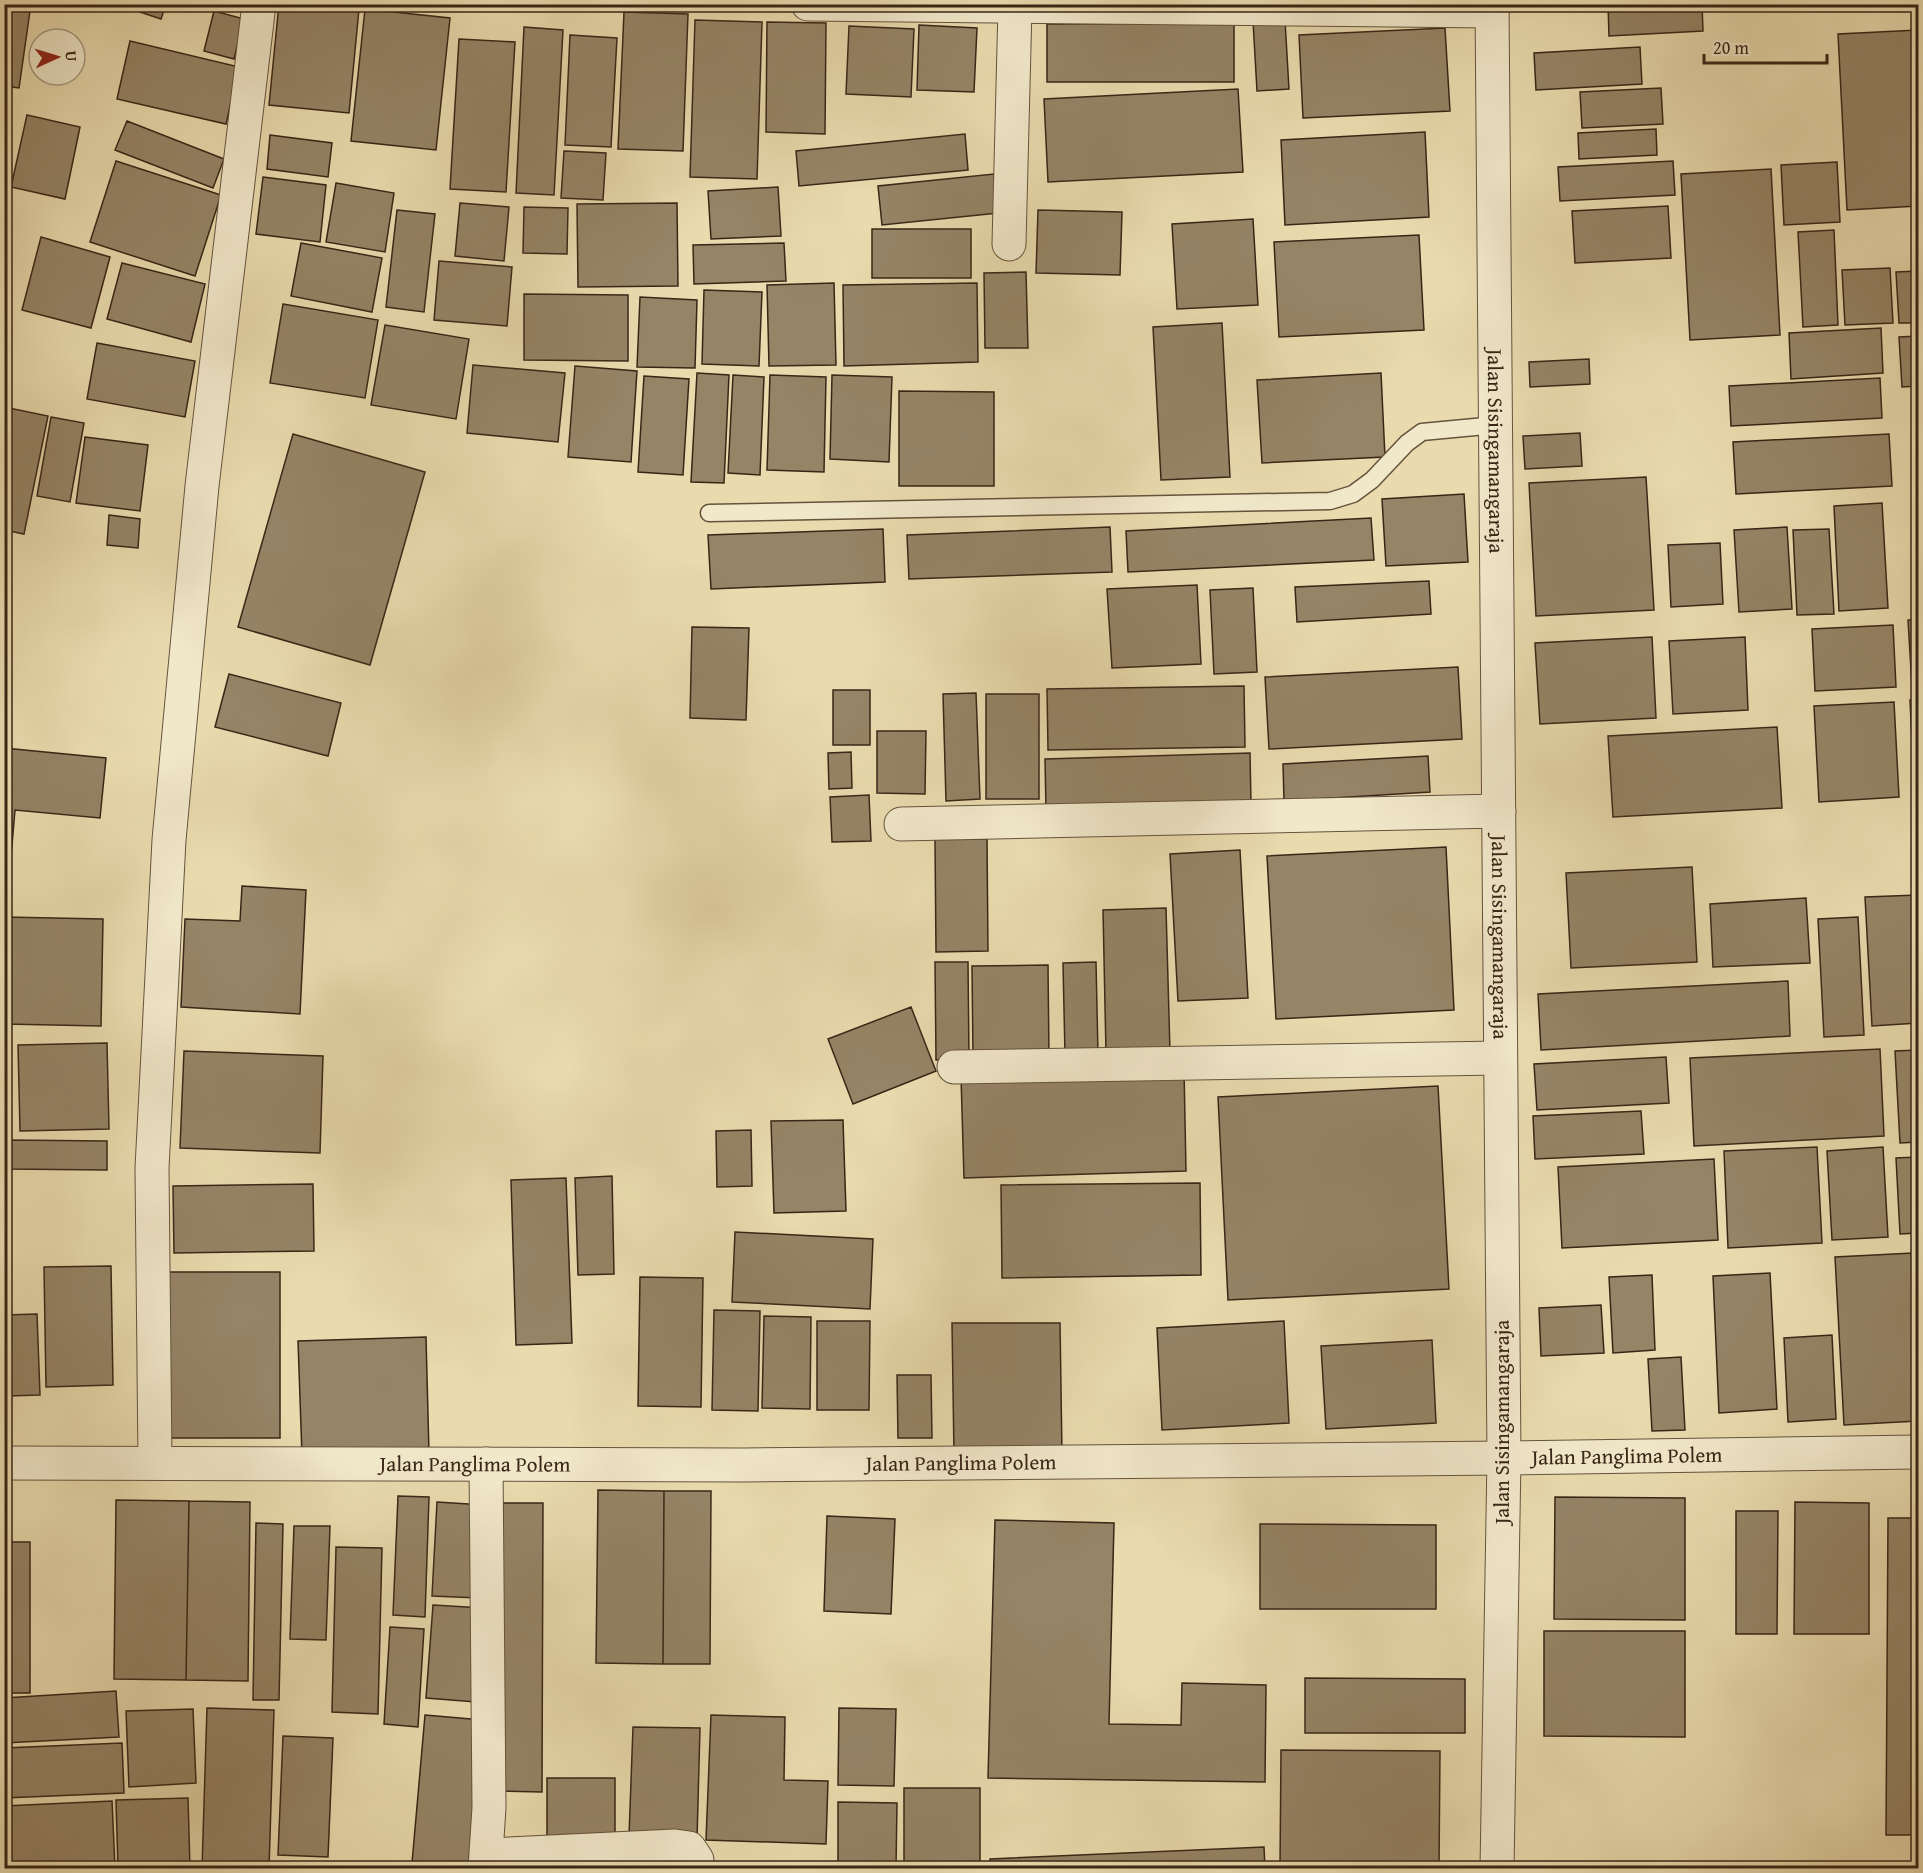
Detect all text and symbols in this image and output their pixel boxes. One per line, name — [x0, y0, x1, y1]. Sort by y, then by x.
north arrow — [27, 27, 87, 87]
scale bar — [1704, 27, 1827, 65]
text: 20 m — [1713, 34, 1749, 61]
text: U — [60, 50, 84, 62]
street label: Jalan Sisingamangaraja — [1480, 346, 1513, 554]
street label: Jalan Sisingamangaraja — [1484, 831, 1517, 1039]
street label: Jalan Sisingamangaraja — [1486, 1320, 1517, 1527]
street label: Jalan Panglima Polem — [1528, 1439, 1723, 1473]
street label: Jalan Panglima Polem — [862, 1446, 1057, 1479]
street label: Jalan Panglima Polem — [377, 1448, 570, 1480]

